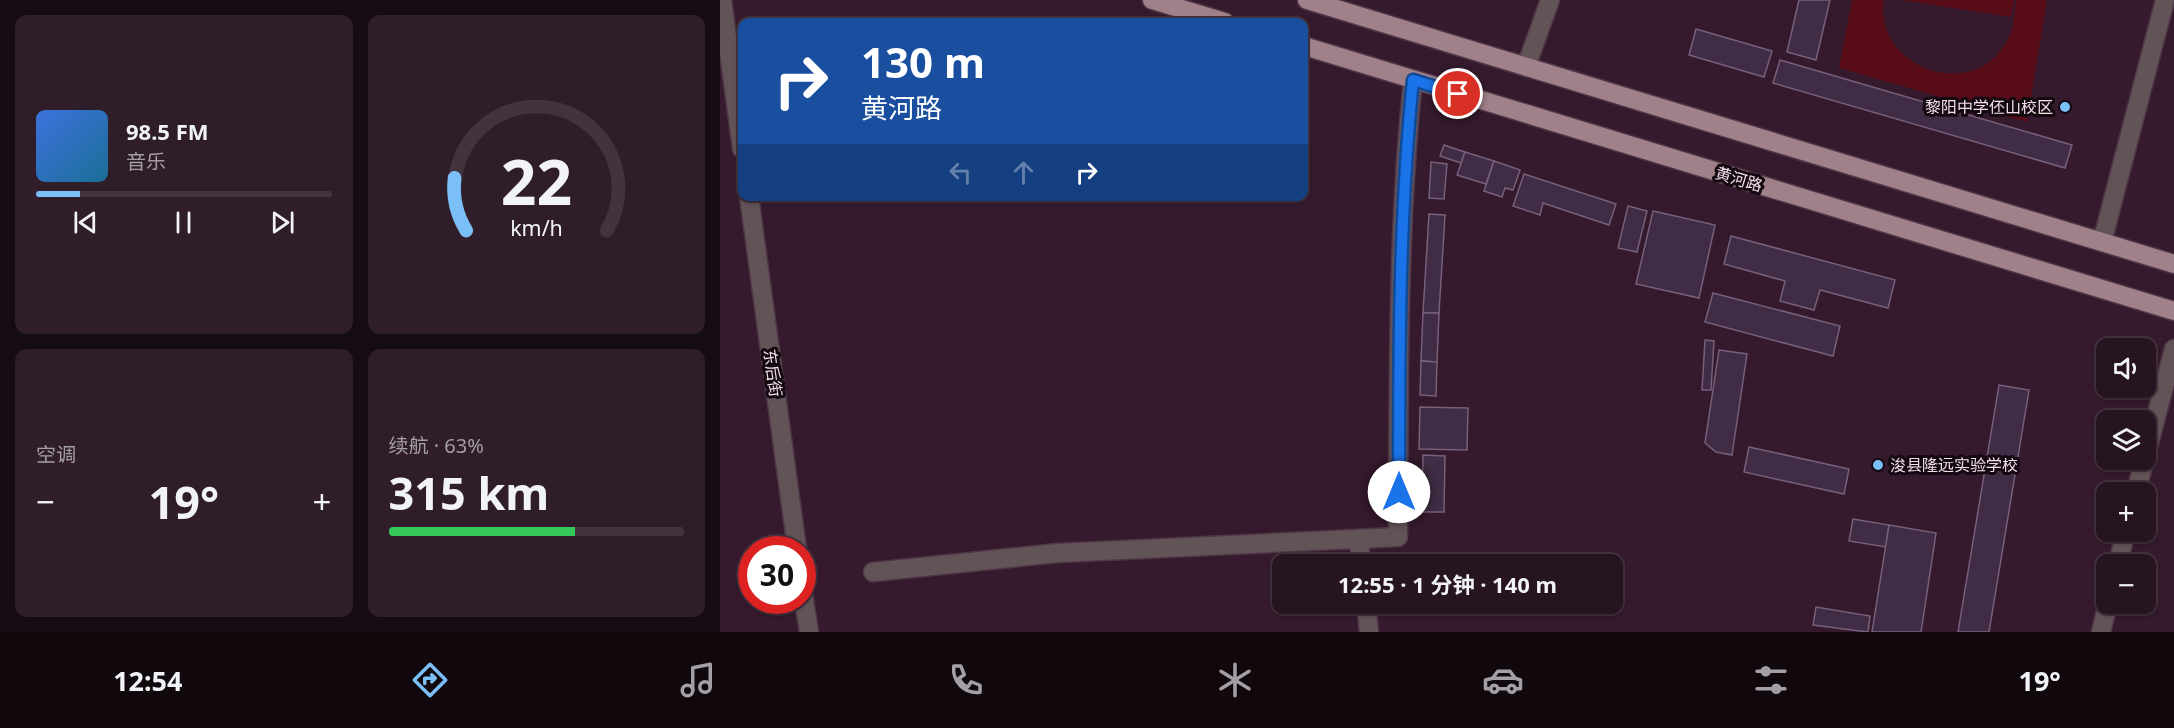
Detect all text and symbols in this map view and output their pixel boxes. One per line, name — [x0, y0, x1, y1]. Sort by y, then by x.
text: 130 m — [861, 33, 985, 90]
icon: right — [762, 42, 840, 120]
pin — [1432, 68, 1483, 119]
icon: arrive — [1441, 77, 1474, 110]
text: 黄河路 — [861, 89, 942, 126]
place label: 黎阳中学伾山校区 — [1925, 96, 2053, 118]
marker: 黎阳中学伾山校区 — [2058, 100, 2072, 114]
text: 98.5 FM — [126, 116, 208, 146]
text: 22 — [501, 139, 572, 224]
text: 音乐 — [126, 148, 166, 175]
icon: left — [944, 156, 977, 189]
icon: ahead — [1007, 156, 1040, 189]
icon: right — [1070, 156, 1103, 189]
street label: 黄河路 — [1713, 161, 1765, 197]
icon: previous — [69, 206, 102, 239]
icon: pause — [167, 206, 200, 239]
icon: next — [266, 206, 299, 239]
text: km/h — [510, 214, 563, 243]
map controls — [2096, 338, 2156, 614]
button: sound — [2096, 338, 2156, 398]
street label: 东后街 — [759, 348, 787, 398]
button: layers — [2096, 410, 2156, 470]
text: 续航 · 63% — [389, 432, 484, 459]
text: 空调 — [36, 441, 76, 468]
place label: 浚县隆远实验学校 — [1890, 454, 2018, 476]
marker: 浚县隆远实验学校 — [1871, 458, 1885, 472]
position arrow — [1367, 460, 1431, 524]
text: 315 km — [389, 462, 549, 523]
text: 19° — [148, 471, 219, 532]
text: − — [36, 479, 55, 524]
text: + — [313, 479, 332, 524]
button: + — [2096, 482, 2156, 542]
speed limit sign: 30 — [738, 536, 816, 614]
button: − — [2096, 554, 2156, 614]
text: 12:55 · 1 分钟 · 140 m — [1338, 569, 1557, 599]
icon: directions — [409, 659, 451, 701]
icon: music — [677, 659, 719, 701]
icon: phone — [945, 659, 987, 701]
icon: climate — [1214, 659, 1256, 701]
icon: car — [1482, 659, 1524, 701]
icon: filters — [1750, 659, 1792, 701]
text: 12:54 — [113, 662, 183, 699]
text: 19° — [2018, 662, 2061, 699]

